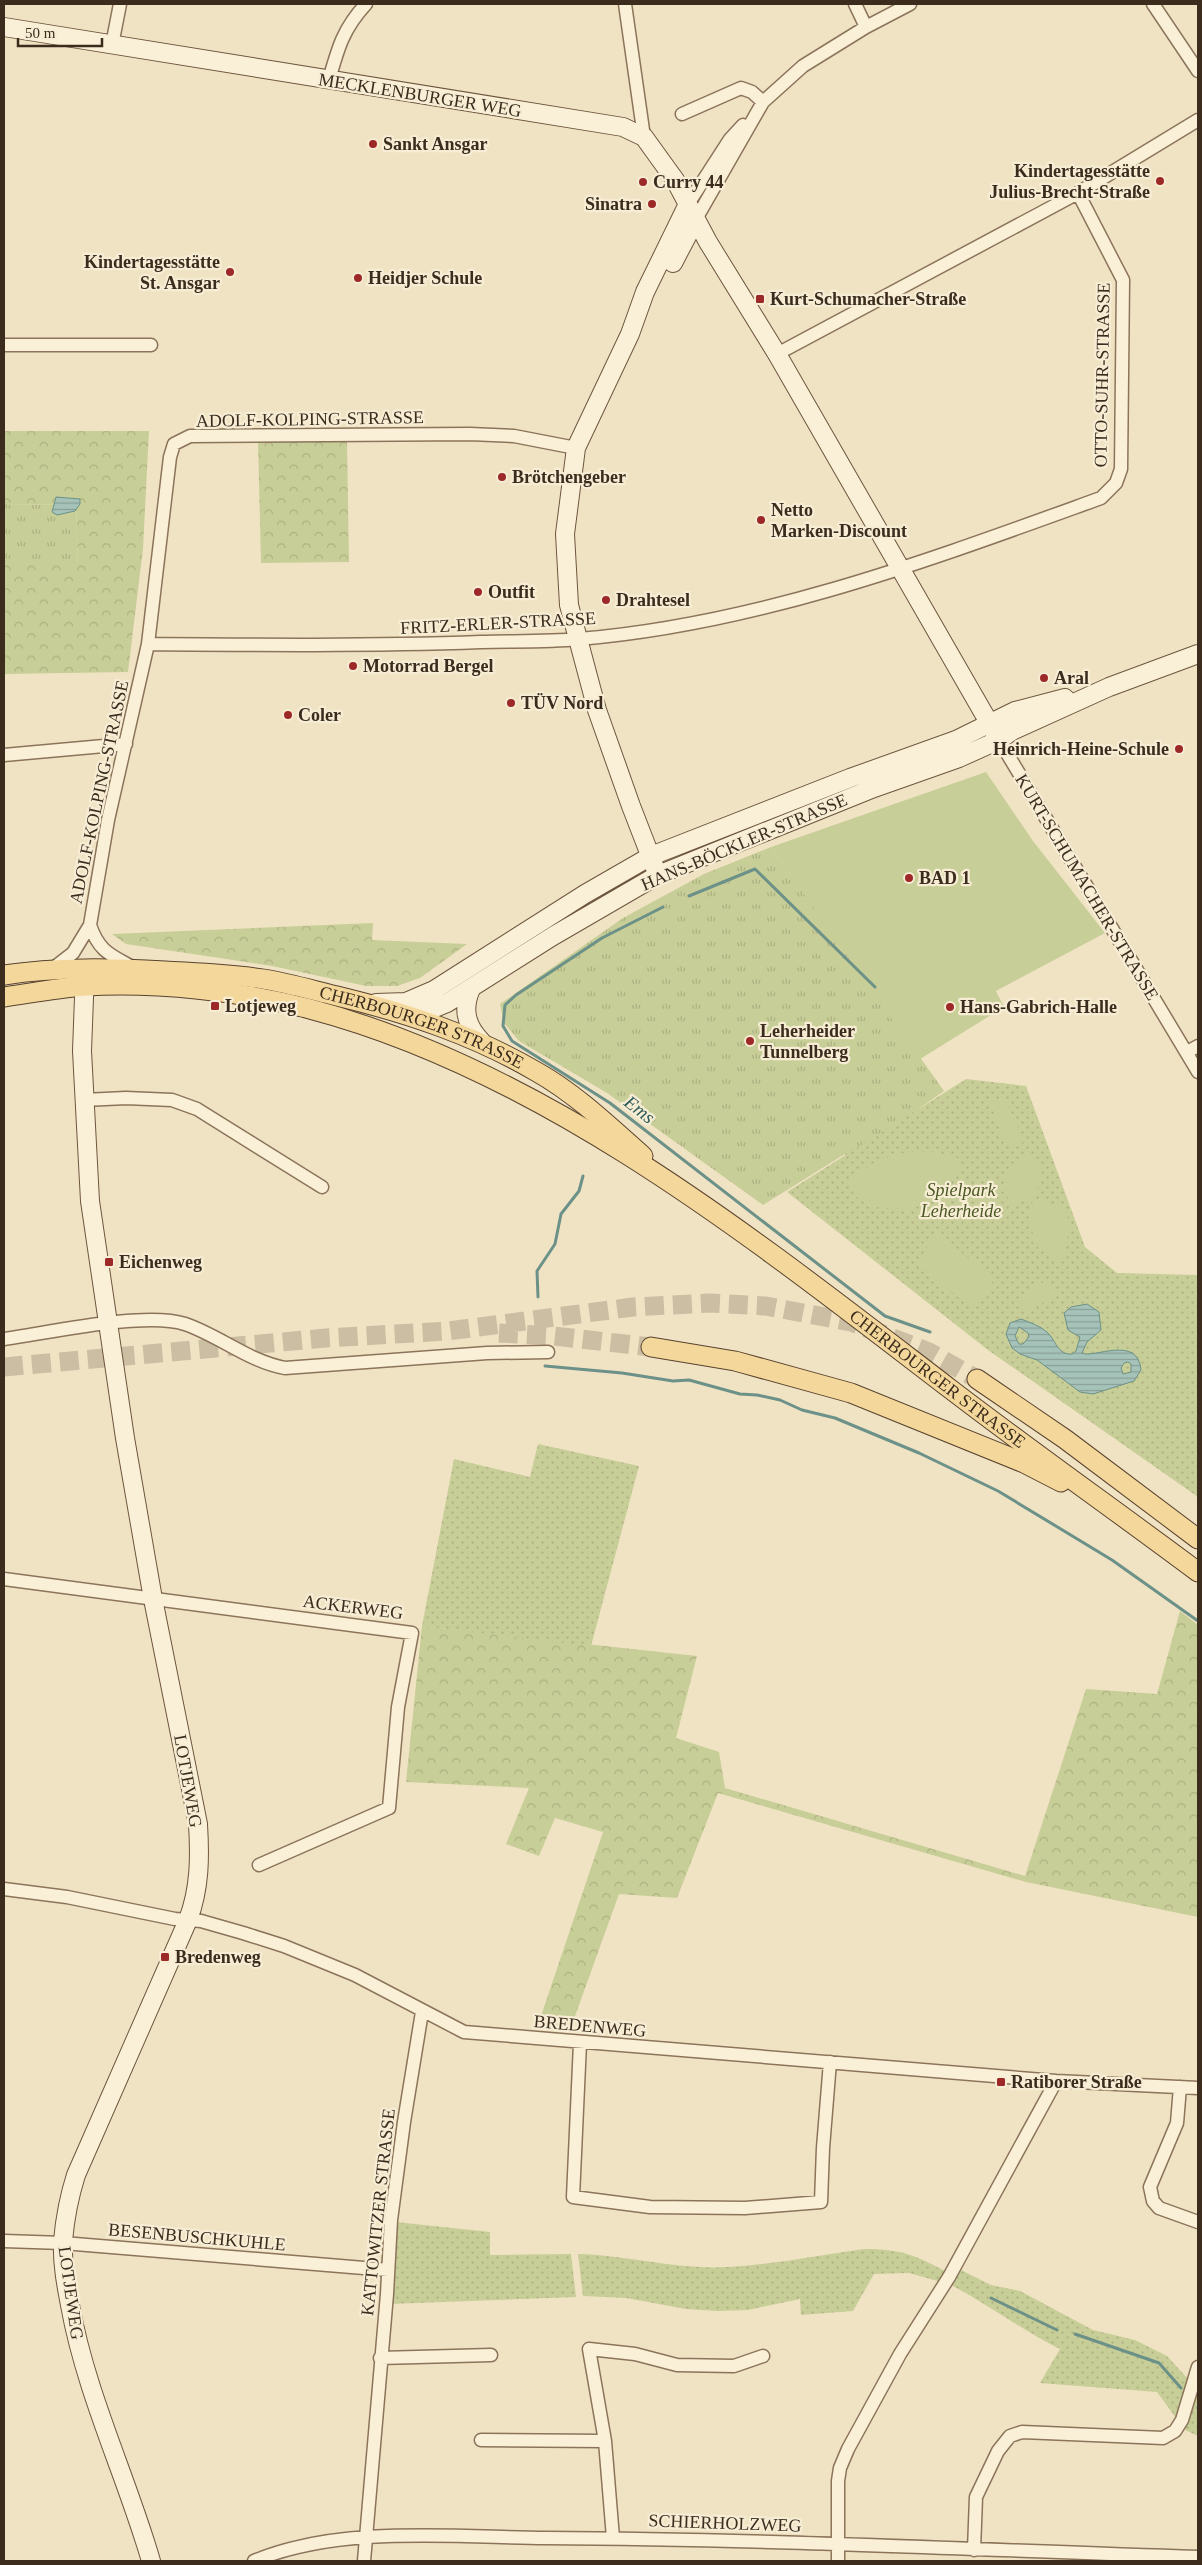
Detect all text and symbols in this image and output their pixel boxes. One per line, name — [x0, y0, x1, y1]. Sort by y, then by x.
scale bar — [18, 15, 101, 47]
text: 50 m — [25, 25, 56, 41]
street label: MECKLENBURGER WEG — [317, 69, 523, 121]
place label: Sankt Ansgar — [383, 134, 488, 154]
marker: Sankt Ansgar — [367, 138, 379, 150]
place label: Kindertagesstätte Julius-Brecht-Straße — [989, 161, 1150, 202]
place label: Curry 44 — [653, 172, 724, 192]
marker: Kindertagesstätte Julius-Brecht-Straße — [1154, 175, 1166, 187]
marker: Curry 44 — [637, 176, 649, 188]
place label: Sinatra — [585, 194, 642, 214]
marker: Sinatra — [646, 198, 658, 210]
place label: Kindertagesstätte St. Ansgar — [84, 252, 220, 293]
marker: Kindertagesstätte St. Ansgar — [224, 266, 236, 278]
place label: Heidjer Schule — [368, 268, 482, 288]
marker: Heidjer Schule — [352, 272, 364, 284]
street label: OTTO-SUHR-STRASSE — [1090, 282, 1114, 468]
place label: Kurt-Schumacher-Straße — [770, 289, 966, 309]
marker: Kurt-Schumacher-Straße — [754, 293, 766, 305]
street label: ADOLF-KOLPING-STRASSE — [196, 407, 424, 431]
place label: Brötchengeber — [512, 467, 626, 487]
marker: Brötchengeber — [496, 471, 508, 483]
place label: Netto Marken-Discount — [771, 500, 907, 541]
marker: Netto Marken-Discount — [755, 514, 767, 526]
place label: Outfit — [488, 582, 535, 602]
marker: Outfit — [472, 586, 484, 598]
place label: Drahtesel — [616, 590, 690, 610]
marker: Drahtesel — [600, 594, 612, 606]
street label: FRITZ-ERLER-STRASSE — [400, 608, 596, 638]
place label: Motorrad Bergel — [363, 656, 493, 676]
marker: Motorrad Bergel — [347, 660, 359, 672]
place label: Aral — [1054, 668, 1089, 688]
marker: Aral — [1038, 672, 1050, 684]
street label: ADOLF-KOLPING-STRASSE — [66, 678, 132, 906]
place label: TÜV Nord — [521, 693, 603, 713]
marker: TÜV Nord — [505, 697, 517, 709]
place label: Coler — [298, 705, 341, 725]
marker: Coler — [282, 709, 294, 721]
place label: Heinrich-Heine-Schule — [993, 739, 1169, 759]
marker: Heinrich-Heine-Schule — [1173, 743, 1185, 755]
street label: KURT-SCHUMACHER-STRASSE — [1011, 770, 1163, 1004]
street label: HANS-BÖCKLER-STRASSE — [638, 789, 850, 895]
place label: BAD 1 — [919, 868, 971, 888]
marker: BAD 1 — [903, 872, 915, 884]
street label: CHERBOURGER STRASSE — [318, 982, 527, 1073]
place label: Lotjeweg — [225, 996, 296, 1016]
place label: Hans-Gabrich-Halle — [960, 997, 1117, 1017]
marker: Lotjeweg — [209, 1000, 221, 1012]
marker: Hans-Gabrich-Halle — [944, 1001, 956, 1013]
place label: Leherheider Tunnelberg — [760, 1021, 855, 1062]
marker: Leherheider Tunnelberg — [744, 1035, 756, 1047]
water label: Ems — [620, 1090, 659, 1128]
park label: Spielpark Leherheide — [920, 1180, 1001, 1221]
place label: Eichenweg — [119, 1252, 202, 1272]
marker: Eichenweg — [103, 1256, 115, 1268]
street label: CHERBOURGER STRASSE — [846, 1306, 1029, 1452]
street label: ACKERWEG — [302, 1591, 404, 1623]
street label: LOTJEWEG — [170, 1733, 206, 1829]
place label: Bredenweg — [175, 1947, 261, 1967]
marker: Bredenweg — [159, 1951, 171, 1963]
street label: BREDENWEG — [533, 2011, 647, 2041]
place label: Ratiborer Straße — [1011, 2072, 1142, 2092]
marker: Ratiborer Straße — [995, 2076, 1007, 2088]
street label: KATTOWITZER STRASSE — [357, 2107, 399, 2317]
street label: BESENBUSCHKUHLE — [107, 2219, 287, 2255]
street label: LOTJEWEG — [55, 2245, 87, 2341]
street label: SCHIERHOLZWEG — [648, 2510, 802, 2536]

